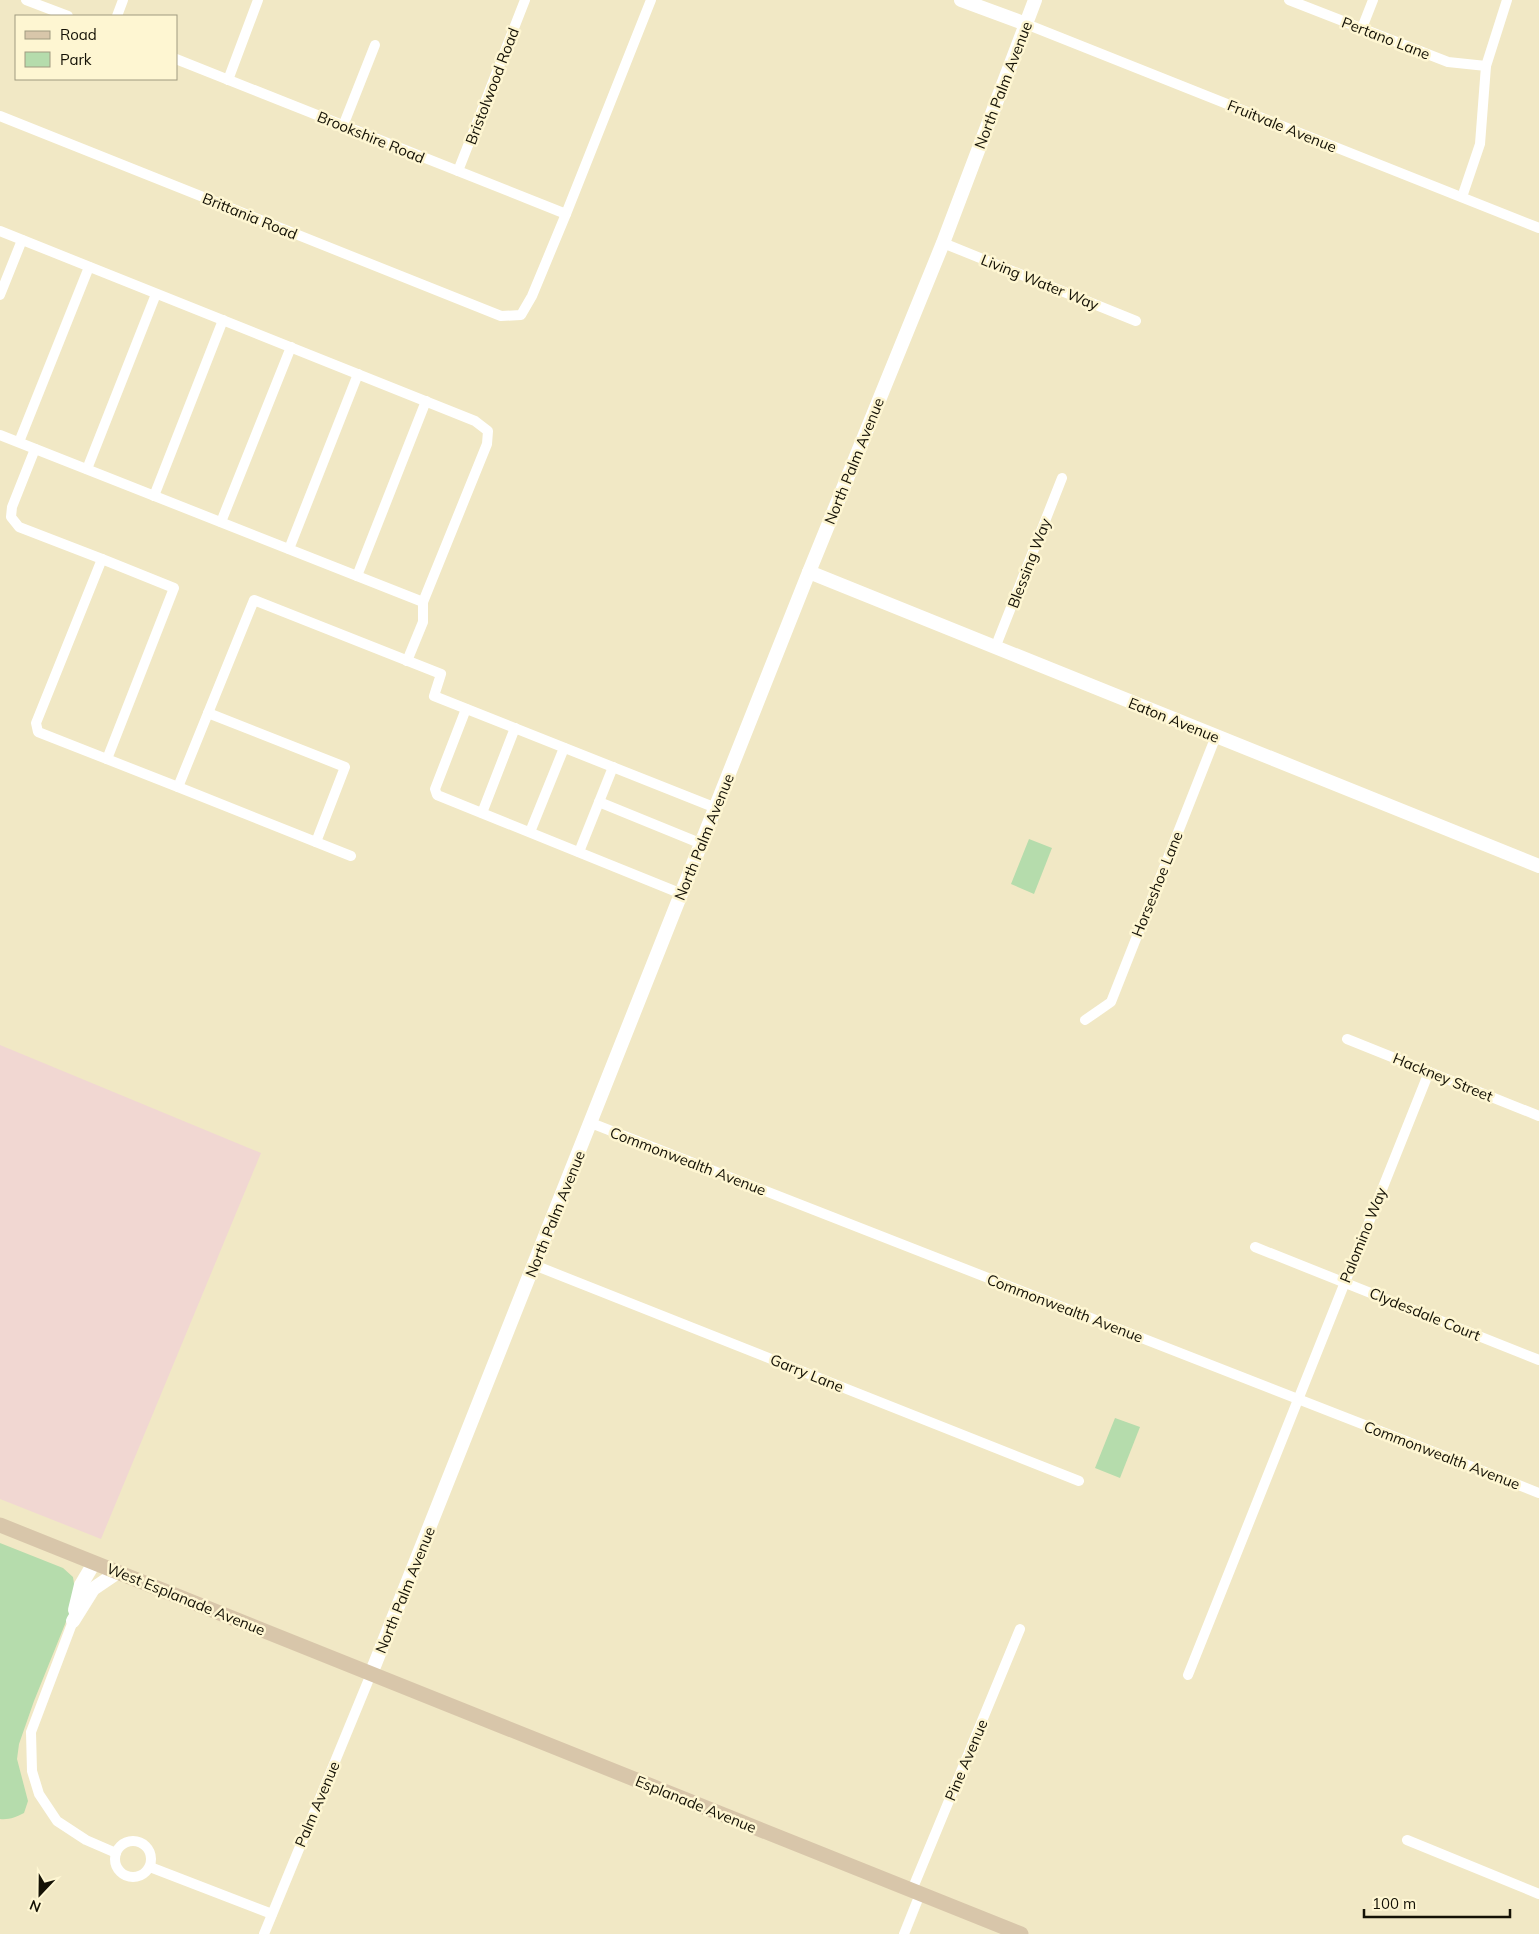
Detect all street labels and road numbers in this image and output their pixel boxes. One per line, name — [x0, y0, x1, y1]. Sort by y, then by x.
street label: Pertano Lane — [1339, 12, 1433, 64]
street label: North Palm Avenue — [970, 19, 1036, 151]
street label: Bristolwood Road — [461, 25, 523, 147]
street label: Fruitvale Avenue — [1225, 95, 1339, 157]
street label: Brookshire Road — [314, 107, 428, 167]
street label: Brittania Road — [200, 188, 300, 244]
street label: Living Water Way — [978, 250, 1102, 314]
street label: North Palm Avenue — [820, 395, 888, 527]
street label: Blessing Way — [1003, 515, 1055, 611]
street label: Eaton Avenue — [1126, 693, 1222, 747]
street label: North Palm Avenue — [670, 771, 738, 903]
street label: Horseshoe Lane — [1127, 829, 1187, 939]
street label: Hackney Street — [1390, 1048, 1496, 1106]
street label: Commonwealth Avenue — [607, 1122, 769, 1200]
street label: North Palm Avenue — [521, 1148, 589, 1280]
street label: Palomino Way — [1335, 1184, 1391, 1286]
street label: Commonwealth Avenue — [984, 1269, 1146, 1347]
street label: Clydesdale Court — [1367, 1283, 1483, 1345]
street label: Garry Lane — [768, 1350, 846, 1396]
street label: Commonwealth Avenue — [1361, 1416, 1523, 1494]
street label: North Palm Avenue — [371, 1524, 439, 1656]
street label: West Esplanade Avenue — [104, 1558, 268, 1640]
street label: Pine Avenue — [940, 1716, 992, 1804]
street label: Palm Avenue — [290, 1758, 344, 1850]
street label: Esplanade Avenue — [633, 1771, 759, 1837]

